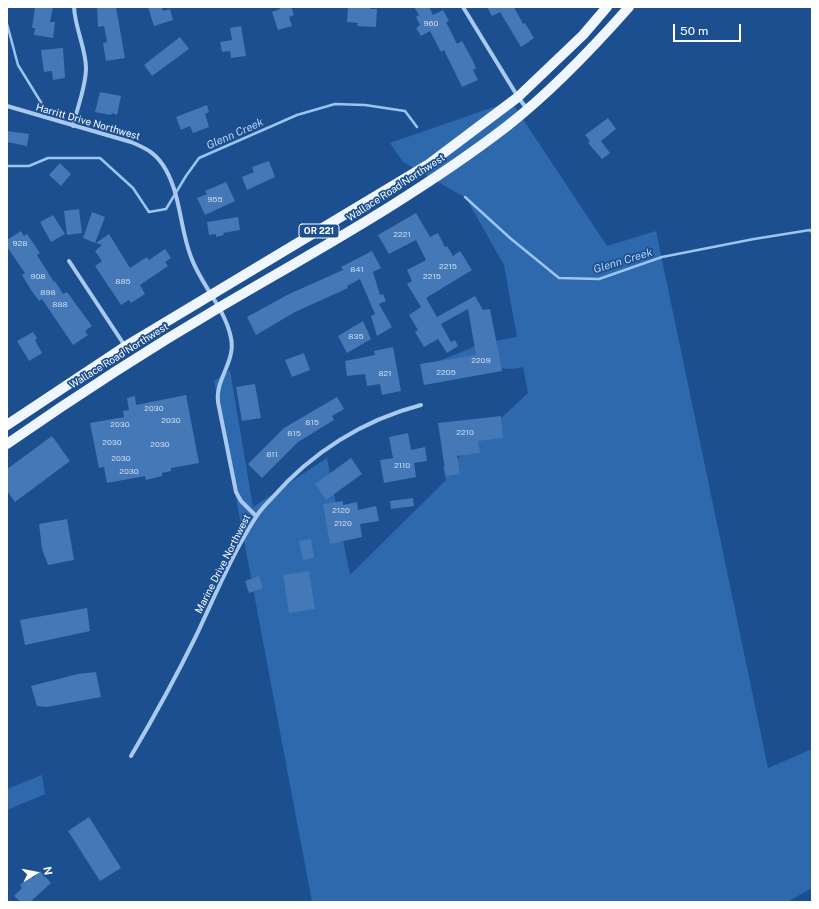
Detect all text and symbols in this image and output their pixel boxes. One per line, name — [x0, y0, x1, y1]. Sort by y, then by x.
scale bar — [675, 16, 743, 42]
house number: 960 — [424, 19, 438, 29]
text: 50 m — [680, 24, 708, 38]
street label: Harritt Drive Northwest — [34, 101, 142, 143]
water label: Glenn Creek — [204, 116, 266, 152]
street label: Wallace Road Northwest — [345, 152, 447, 224]
house number: 955 — [207, 195, 223, 205]
road number: OR 221 — [299, 224, 339, 238]
house number: 2221 — [393, 230, 411, 240]
house number: 928 — [13, 239, 27, 249]
water label: Glenn Creek — [592, 246, 654, 276]
house number: 2215 — [439, 262, 457, 272]
house number: 841 — [350, 265, 364, 275]
house number: 908 — [31, 272, 45, 282]
house number: 2215 — [423, 272, 441, 282]
house number: 885 — [115, 277, 131, 287]
house number: 898 — [40, 288, 56, 298]
house number: 888 — [52, 300, 68, 310]
street label: Wallace Road Northwest — [67, 321, 171, 391]
house number: 835 — [348, 332, 364, 342]
house number: 2209 — [471, 356, 491, 366]
house number: 2205 — [436, 368, 456, 378]
house number: 821 — [378, 369, 392, 379]
house number: 2030 — [144, 404, 164, 414]
house number: 2030 — [161, 416, 181, 426]
house number: 815 — [305, 418, 319, 428]
house number: 2030 — [110, 420, 130, 430]
house number: 2210 — [456, 428, 474, 438]
house number: 815 — [287, 429, 301, 439]
house number: 2030 — [102, 438, 122, 448]
house number: 2030 — [150, 440, 170, 450]
house number: 811 — [266, 450, 278, 460]
house number: 2030 — [111, 454, 131, 464]
house number: 2110 — [394, 461, 410, 471]
house number: 2030 — [119, 467, 139, 477]
house number: 2120 — [332, 506, 350, 516]
street label: Marine Drive Northwest — [193, 512, 253, 616]
house number: 2120 — [334, 519, 352, 529]
north arrow — [16, 853, 56, 893]
text: N — [41, 866, 54, 876]

